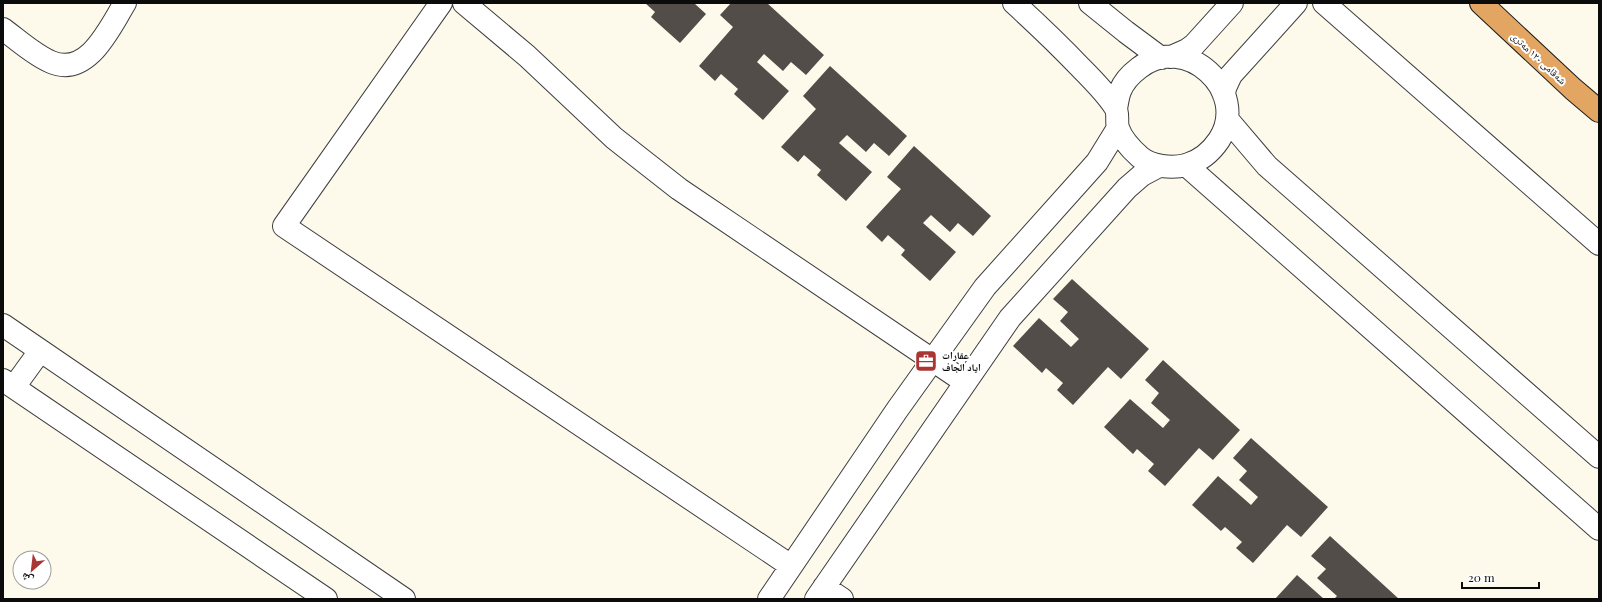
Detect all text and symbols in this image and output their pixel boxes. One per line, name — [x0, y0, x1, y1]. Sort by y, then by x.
street label: شەقامی ١٢٠ مەتری — [1508, 29, 1570, 87]
office icon: عقارات اياد الجاف — [913, 348, 939, 374]
place label: عقارات اياد الجاف — [942, 348, 981, 374]
north arrow — [12, 550, 52, 590]
scale bar — [1462, 564, 1539, 590]
text: ش — [18, 569, 36, 589]
text: 20 m — [1468, 569, 1495, 585]

